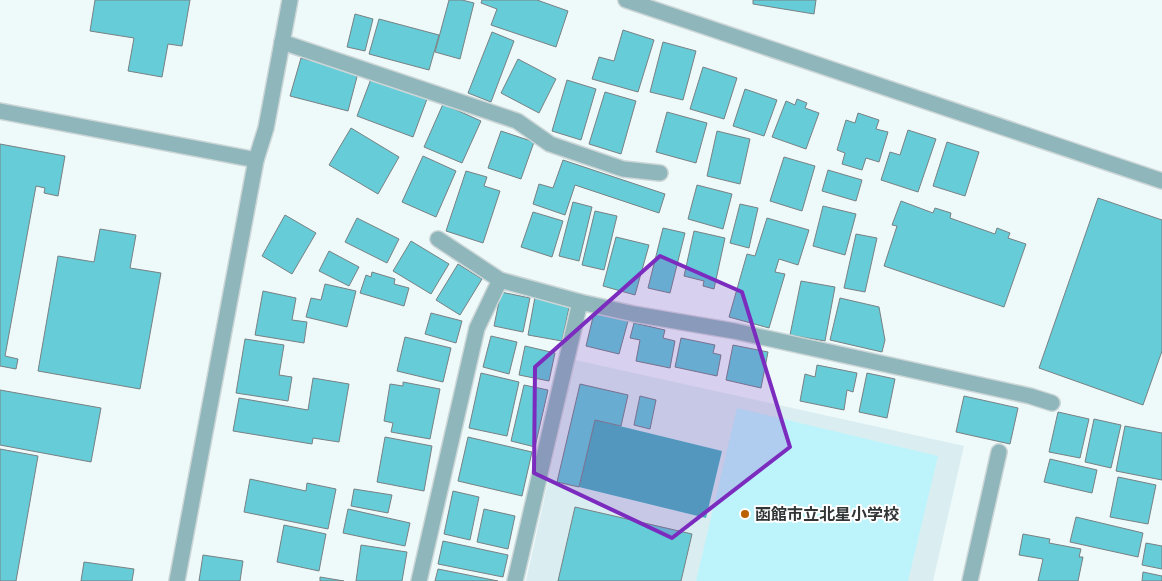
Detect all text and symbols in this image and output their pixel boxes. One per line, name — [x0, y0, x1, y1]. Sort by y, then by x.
place label: 函館市立北星小学校 — [755, 504, 899, 524]
marker: 函館市立北星小学校 — [739, 508, 751, 520]

